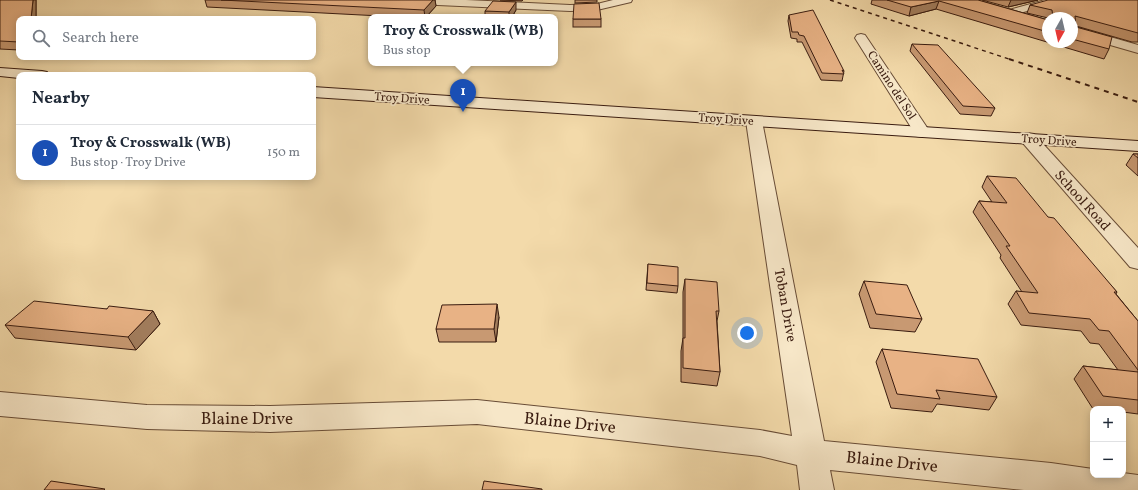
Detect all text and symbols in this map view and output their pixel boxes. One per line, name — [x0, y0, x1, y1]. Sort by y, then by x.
north arrow — [1042, 12, 1078, 48]
popup — [368, 14, 558, 66]
search box — [16, 16, 316, 60]
text: Troy & Crosswalk (WB) — [383, 21, 543, 42]
icon: search — [30, 27, 52, 49]
text: Search here — [62, 28, 139, 49]
text: Bus stop — [383, 42, 431, 60]
street label: Camino del Sol — [863, 48, 920, 123]
pin: 1 — [450, 79, 476, 112]
text: Nearby — [32, 87, 90, 110]
street label: Troy Drive — [374, 89, 431, 109]
street label: Troy Drive — [698, 110, 755, 130]
street label: Troy Drive — [1021, 131, 1078, 151]
text: Troy & Crosswalk (WB) — [70, 133, 231, 154]
text: 1 — [42, 144, 48, 162]
text: 150 m — [267, 144, 300, 162]
text: Bus stop · Troy Drive — [70, 154, 186, 172]
street label: School Road — [1050, 167, 1114, 235]
street label: Toban Drive — [769, 267, 800, 344]
your location — [737, 323, 757, 343]
map controls — [1090, 406, 1126, 478]
button: + — [1090, 406, 1126, 442]
street label: Blaine Drive — [523, 407, 617, 440]
street label: Blaine Drive — [201, 408, 293, 431]
button: − — [1090, 442, 1126, 478]
street label: Blaine Drive — [845, 446, 939, 479]

